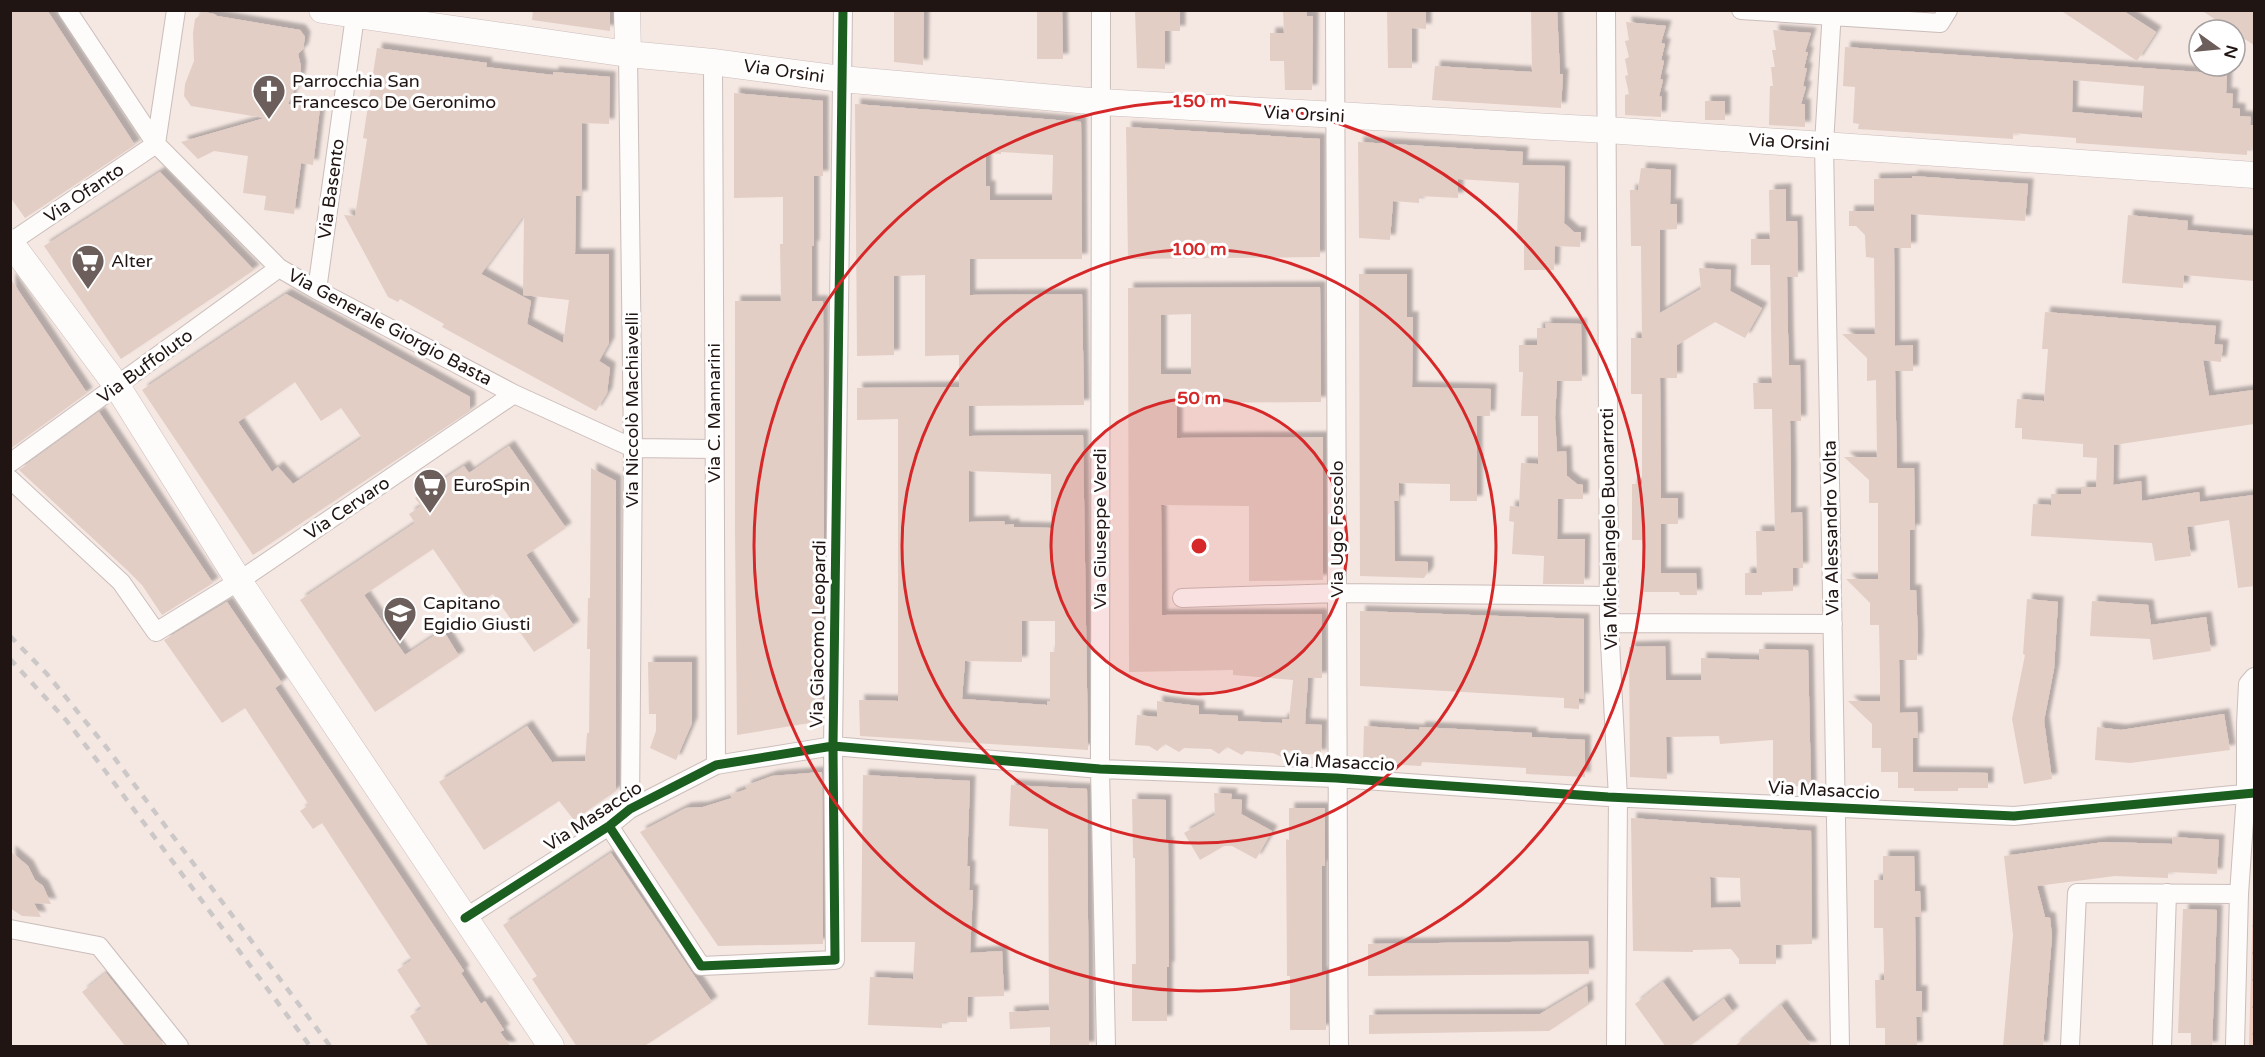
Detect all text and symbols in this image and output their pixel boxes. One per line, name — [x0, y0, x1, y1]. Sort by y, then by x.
north arrow — [2187, 18, 2247, 78]
text: N — [2219, 43, 2242, 60]
street label: Via Orsini — [742, 54, 826, 88]
place label: Parrocchia San Francesco De Geronimo — [292, 70, 496, 113]
church icon: Parrocchia San Francesco De Geronimo — [251, 73, 287, 120]
text: 150 m — [1171, 90, 1227, 112]
street label: Via Orsini — [1263, 101, 1345, 127]
street label: Via Orsini — [1748, 128, 1830, 156]
street label: Via Basento — [313, 137, 349, 241]
street label: Via Ofanto — [40, 158, 128, 228]
text: 100 m — [1171, 238, 1227, 260]
supermarket icon: Alter — [70, 243, 106, 290]
place label: Alter — [111, 250, 153, 272]
street label: Via Generale Giorgio Basta — [284, 264, 496, 390]
street label: Via Niccolò Machiavelli — [621, 312, 643, 508]
street label: Via Buffoluto — [93, 324, 197, 408]
street label: Via C. Mannarini — [703, 343, 725, 483]
text: 50 m — [1177, 387, 1221, 409]
street label: Via Michelangelo Buonarroti — [1596, 408, 1622, 650]
street label: Via Alessandro Volta — [1818, 440, 1844, 616]
street label: Via Giuseppe Verdi — [1089, 448, 1111, 610]
street label: Via Ugo Foscolo — [1326, 460, 1348, 598]
supermarket icon: EuroSpin — [412, 467, 448, 514]
street label: Via Cervaro — [300, 471, 394, 545]
place label: EuroSpin — [453, 474, 530, 496]
centre of rings — [1189, 536, 1209, 556]
street label: Via Giacomo Leopardi — [805, 540, 831, 728]
place label: Capitano Egidio Giusti — [423, 592, 531, 635]
school or university icon: Capitano Egidio Giusti — [382, 595, 418, 642]
street label: Via Masaccio — [1282, 748, 1396, 776]
street label: Via Masaccio — [540, 776, 646, 856]
street label: Via Masaccio — [1767, 776, 1881, 804]

